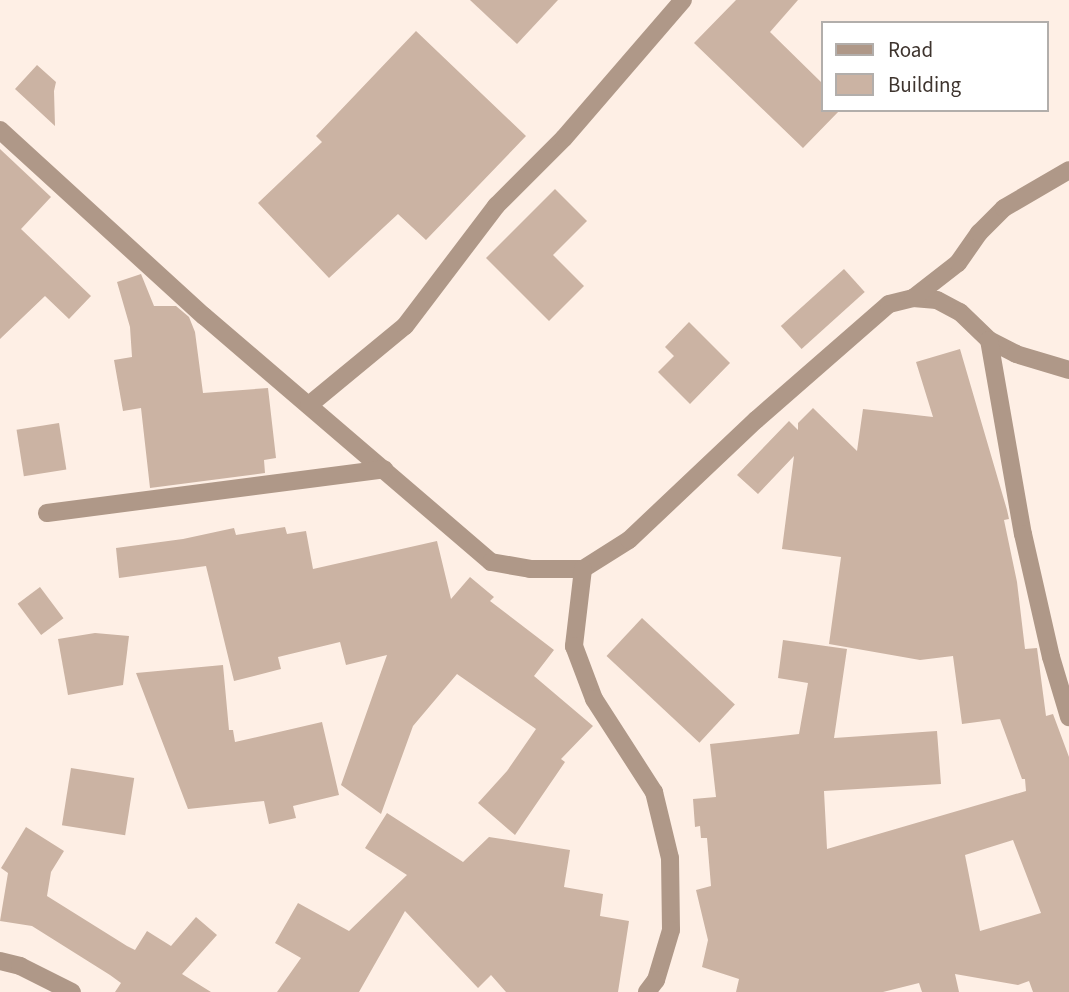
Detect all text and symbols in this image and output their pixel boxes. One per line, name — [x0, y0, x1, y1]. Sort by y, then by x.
legend — [820, 21, 1048, 112]
text: Road — [888, 35, 933, 65]
text: Building — [888, 70, 961, 100]

